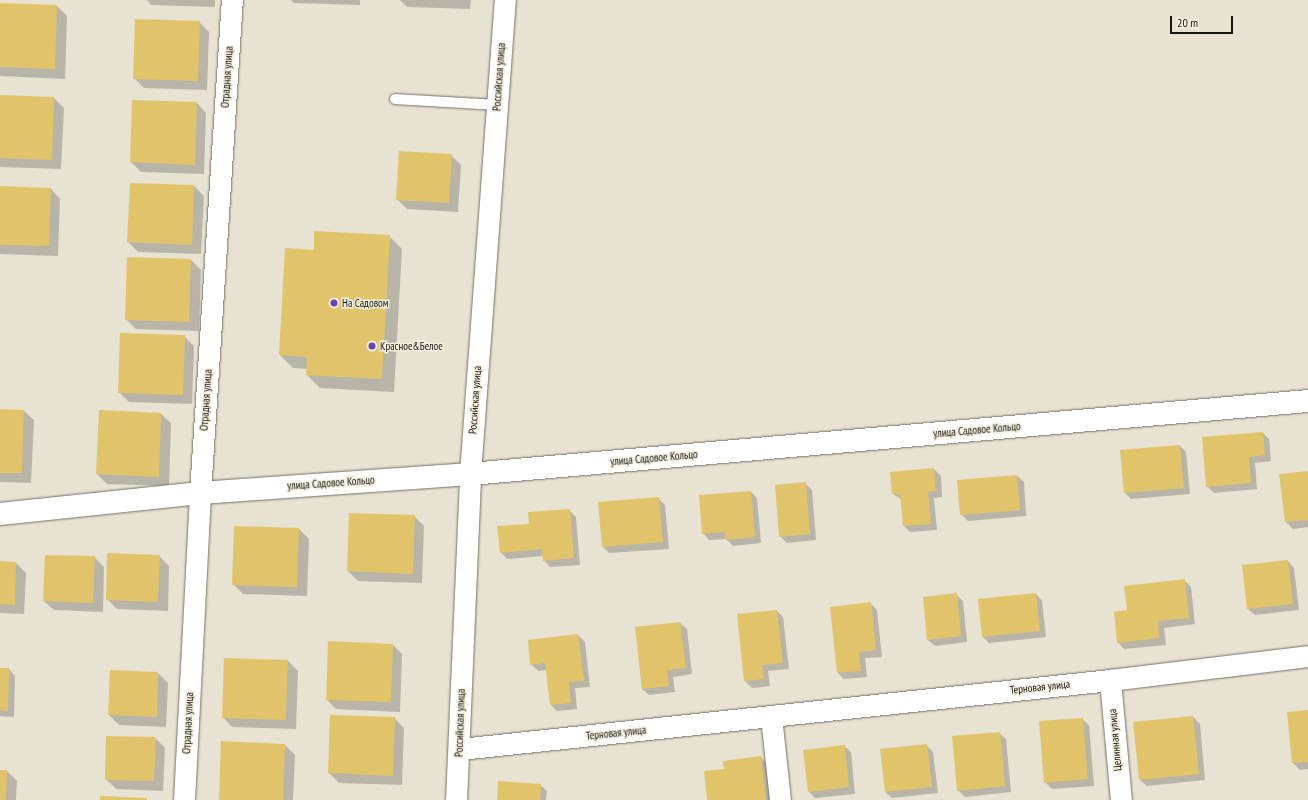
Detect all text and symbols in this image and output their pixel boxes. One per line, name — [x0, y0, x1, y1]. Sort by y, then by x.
scale bar — [1172, 8, 1235, 34]
text: 20 m — [1177, 15, 1198, 30]
street label: Российская улица — [490, 42, 508, 112]
street label: Отрадная улица — [218, 46, 236, 108]
place label: На Садовом — [342, 296, 389, 310]
marker: На Садовом — [329, 298, 339, 308]
place label: Красное&Белое — [380, 339, 443, 353]
marker: Красное&Белое — [367, 341, 377, 351]
street label: Российская улица — [466, 365, 484, 435]
street label: Отрадная улица — [197, 369, 215, 431]
street label: улица Садовое Кольцо — [933, 420, 1021, 440]
street label: улица Садовое Кольцо — [610, 448, 698, 468]
street label: улица Садовое Кольцо — [287, 473, 375, 493]
street label: Терновая улица — [1009, 677, 1071, 697]
street label: Российская улица — [452, 689, 468, 757]
street label: Отрадная улица — [180, 692, 196, 754]
street label: Целинная улица — [1106, 708, 1124, 772]
street label: Терновая улица — [585, 723, 647, 743]

